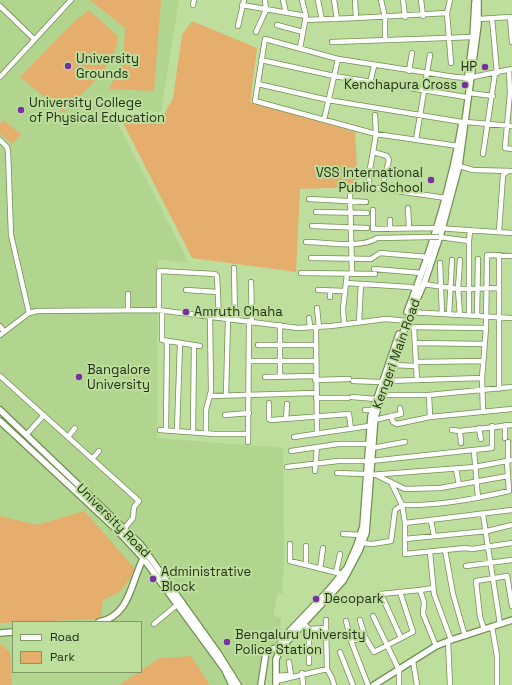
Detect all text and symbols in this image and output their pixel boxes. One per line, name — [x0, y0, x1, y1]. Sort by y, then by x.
place label: University Grounds — [76, 51, 139, 82]
place label: HP — [461, 59, 477, 75]
marker: University Grounds — [63, 61, 73, 71]
marker: HP — [480, 62, 490, 72]
place label: Kenchapura Cross — [344, 77, 457, 93]
marker: Kenchapura Cross — [460, 80, 470, 90]
place label: University College of Physical Education — [29, 95, 165, 126]
marker: University College of Physical Education — [16, 105, 26, 115]
place label: VSS International Public School — [316, 165, 423, 196]
marker: VSS International Public School — [426, 175, 436, 185]
street label: Kengeri Main Road — [370, 297, 424, 411]
place label: Amruth Chaha — [194, 304, 283, 320]
marker: Amruth Chaha — [181, 307, 191, 317]
place label: Bangalore University — [87, 362, 150, 393]
marker: Bangalore University — [74, 372, 84, 382]
street label: University Road — [73, 481, 153, 561]
place label: Administrative Block — [161, 564, 251, 595]
marker: Administrative Block — [148, 574, 158, 584]
place label: Decopark — [324, 591, 384, 607]
marker: Decopark — [311, 594, 321, 604]
legend — [12, 621, 142, 673]
place label: Bengaluru University Police Station — [235, 627, 365, 658]
text: Road — [50, 629, 79, 645]
marker: Bengaluru University Police Station — [222, 637, 232, 647]
text: Park — [50, 649, 75, 665]

